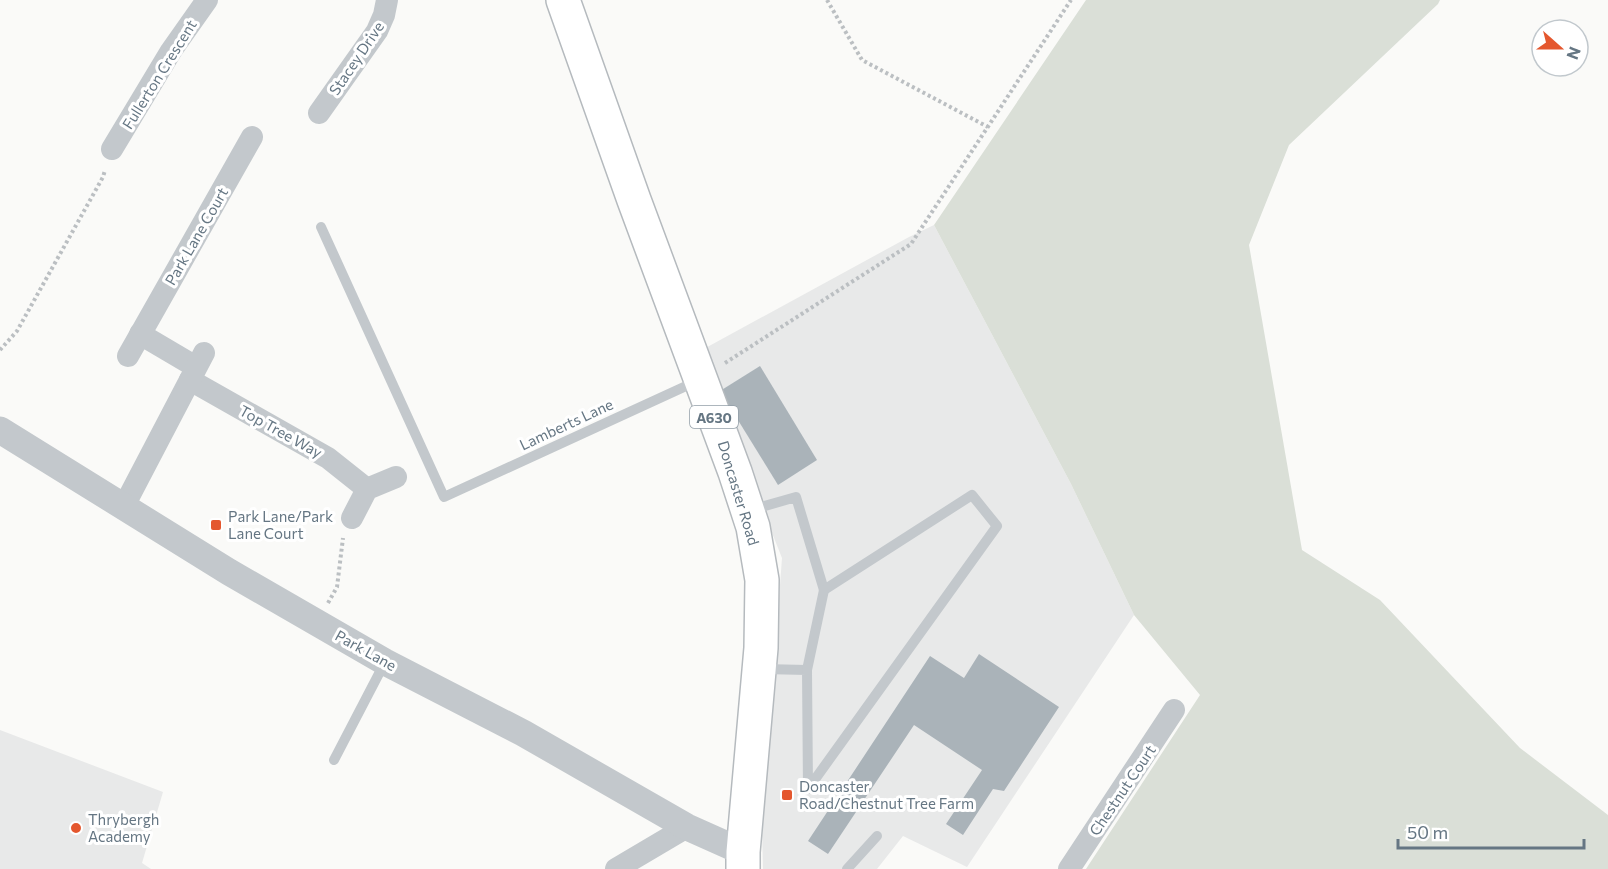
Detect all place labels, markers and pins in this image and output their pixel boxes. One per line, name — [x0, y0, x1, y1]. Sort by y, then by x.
place label: Park Lane/Park Lane Court — [228, 507, 333, 542]
marker: Park Lane/Park Lane Court — [209, 518, 223, 532]
place label: Doncaster Road/Chestnut Tree Farm — [799, 777, 974, 812]
marker: Doncaster Road/Chestnut Tree Farm — [780, 788, 794, 802]
place label: Thrybergh Academy — [88, 810, 159, 845]
marker: Thrybergh Academy — [69, 821, 83, 835]

